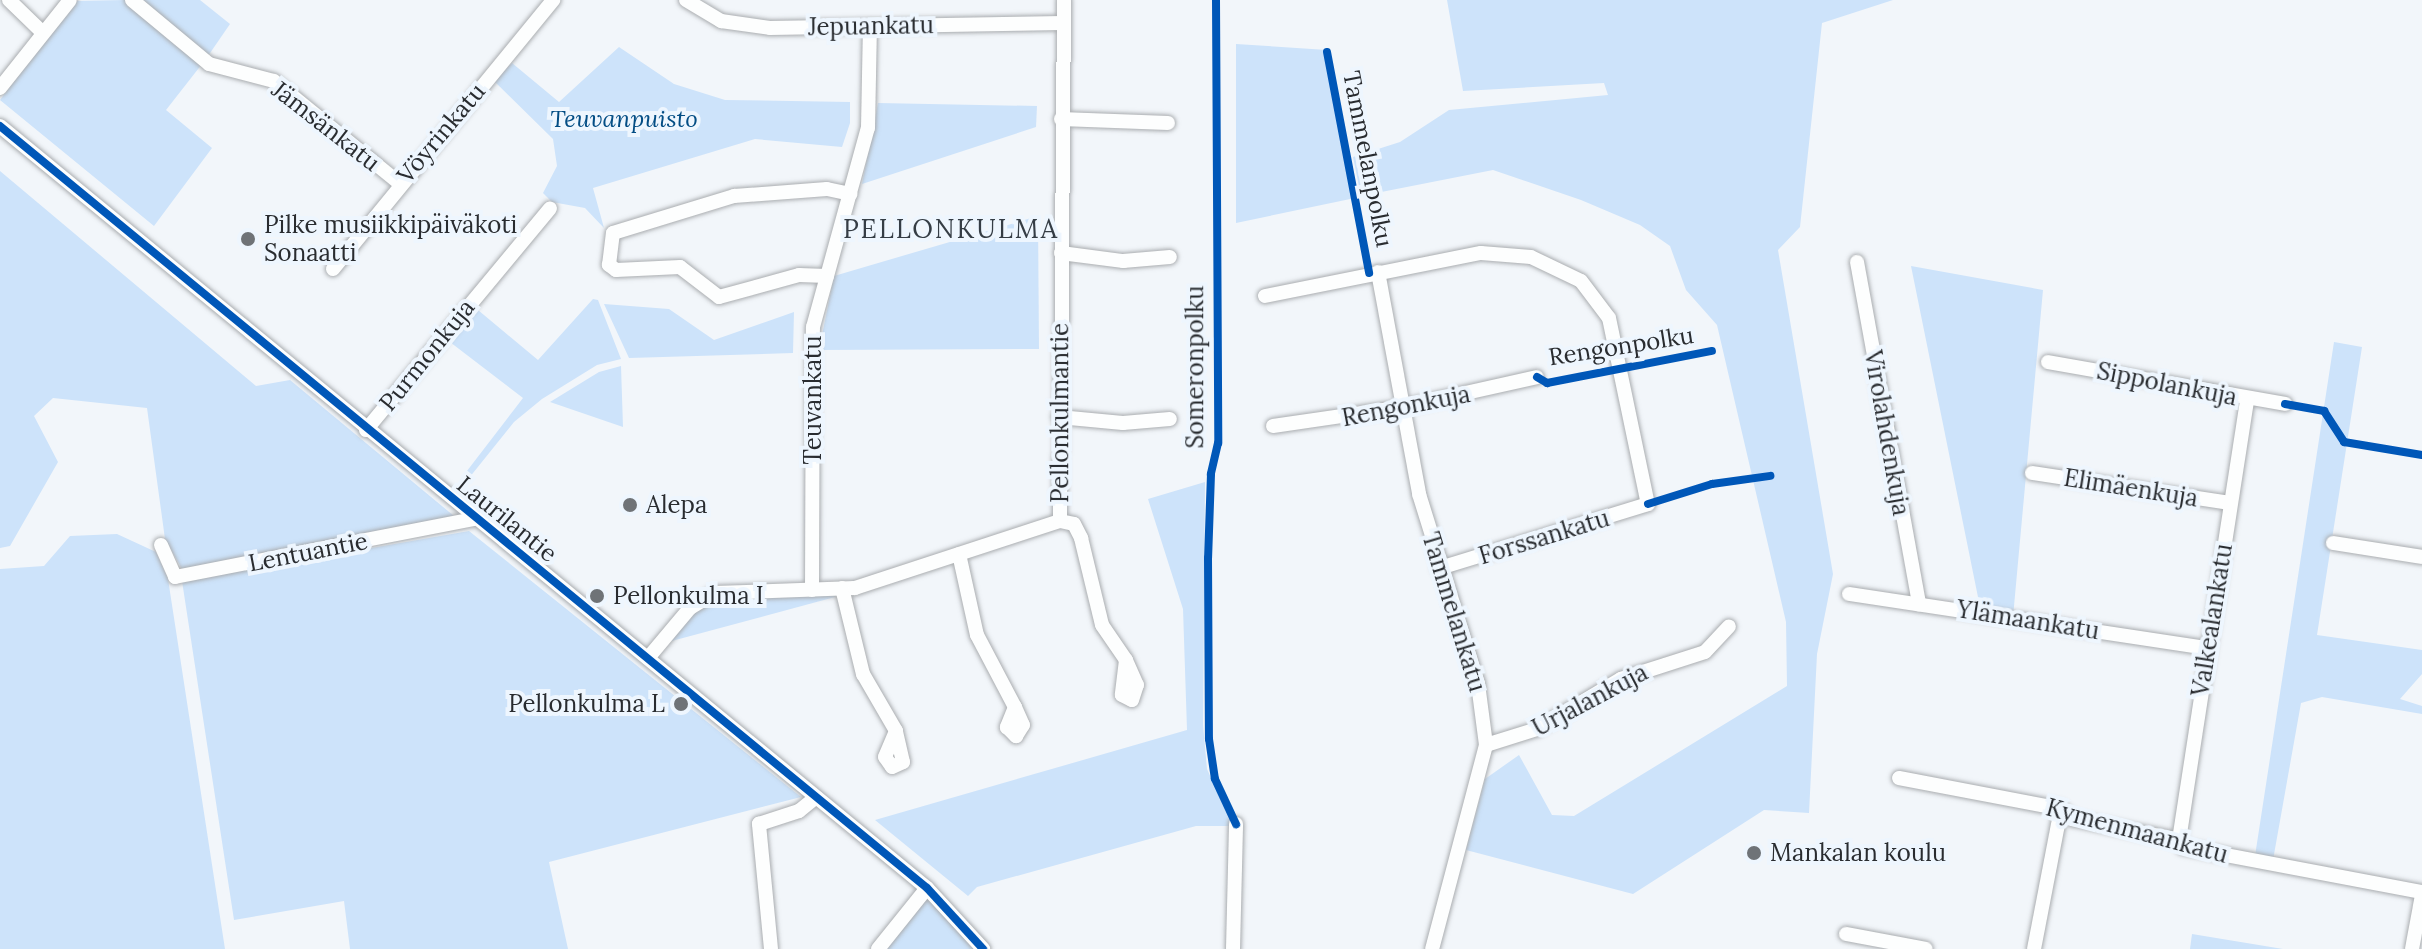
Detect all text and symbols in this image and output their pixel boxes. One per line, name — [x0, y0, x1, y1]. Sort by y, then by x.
street label: Jepuankatu — [808, 11, 934, 41]
street label: Tammelanpolku — [1337, 69, 1399, 249]
street label: Jämsänkatu — [266, 75, 386, 177]
street label: Vöyrinkatu — [391, 77, 491, 189]
park label: Teuvanpuisto — [550, 105, 698, 133]
place label: Pilke musiikkipäiväkoti Sonaatti — [264, 211, 517, 267]
district label: PELLONKULMA — [843, 213, 1059, 245]
marker: Pilke musiikkipäiväkoti Sonaatti — [239, 230, 257, 248]
street label: Someronpolku — [1181, 285, 1209, 449]
street label: Purmonkuja — [373, 293, 481, 417]
street label: Rengonpolku — [1546, 320, 1696, 372]
street label: Pellonkulmantie — [1046, 323, 1074, 503]
street label: Teuvankatu — [799, 336, 827, 464]
street label: Virolahdenkuja — [1858, 348, 1916, 518]
street label: Sippolankuja — [2094, 356, 2240, 412]
street label: Rengonkuja — [1339, 379, 1473, 433]
street label: Elimäenkuja — [2062, 463, 2200, 513]
street label: Laurilantie — [451, 470, 563, 568]
place label: Alepa — [646, 491, 707, 519]
marker: Alepa — [621, 496, 639, 514]
street label: Forssankatu — [1475, 503, 1613, 571]
street label: Lentuantie — [246, 526, 370, 578]
street label: Tammelankatu — [1416, 529, 1492, 695]
street label: Valkealankatu — [2186, 542, 2238, 698]
place label: Pellonkulma I — [613, 582, 764, 610]
marker: Pellonkulma I — [588, 587, 606, 605]
street label: Ylämaankatu — [1955, 595, 2101, 645]
street label: Urjalankuja — [1527, 658, 1653, 742]
place label: Pellonkulma L — [508, 690, 665, 718]
marker: Pellonkulma L — [672, 695, 690, 713]
street label: Kymenmaankatu — [2043, 793, 2231, 869]
place label: Mankalan koulu — [1770, 839, 1946, 867]
marker: Mankalan koulu — [1745, 844, 1763, 862]

